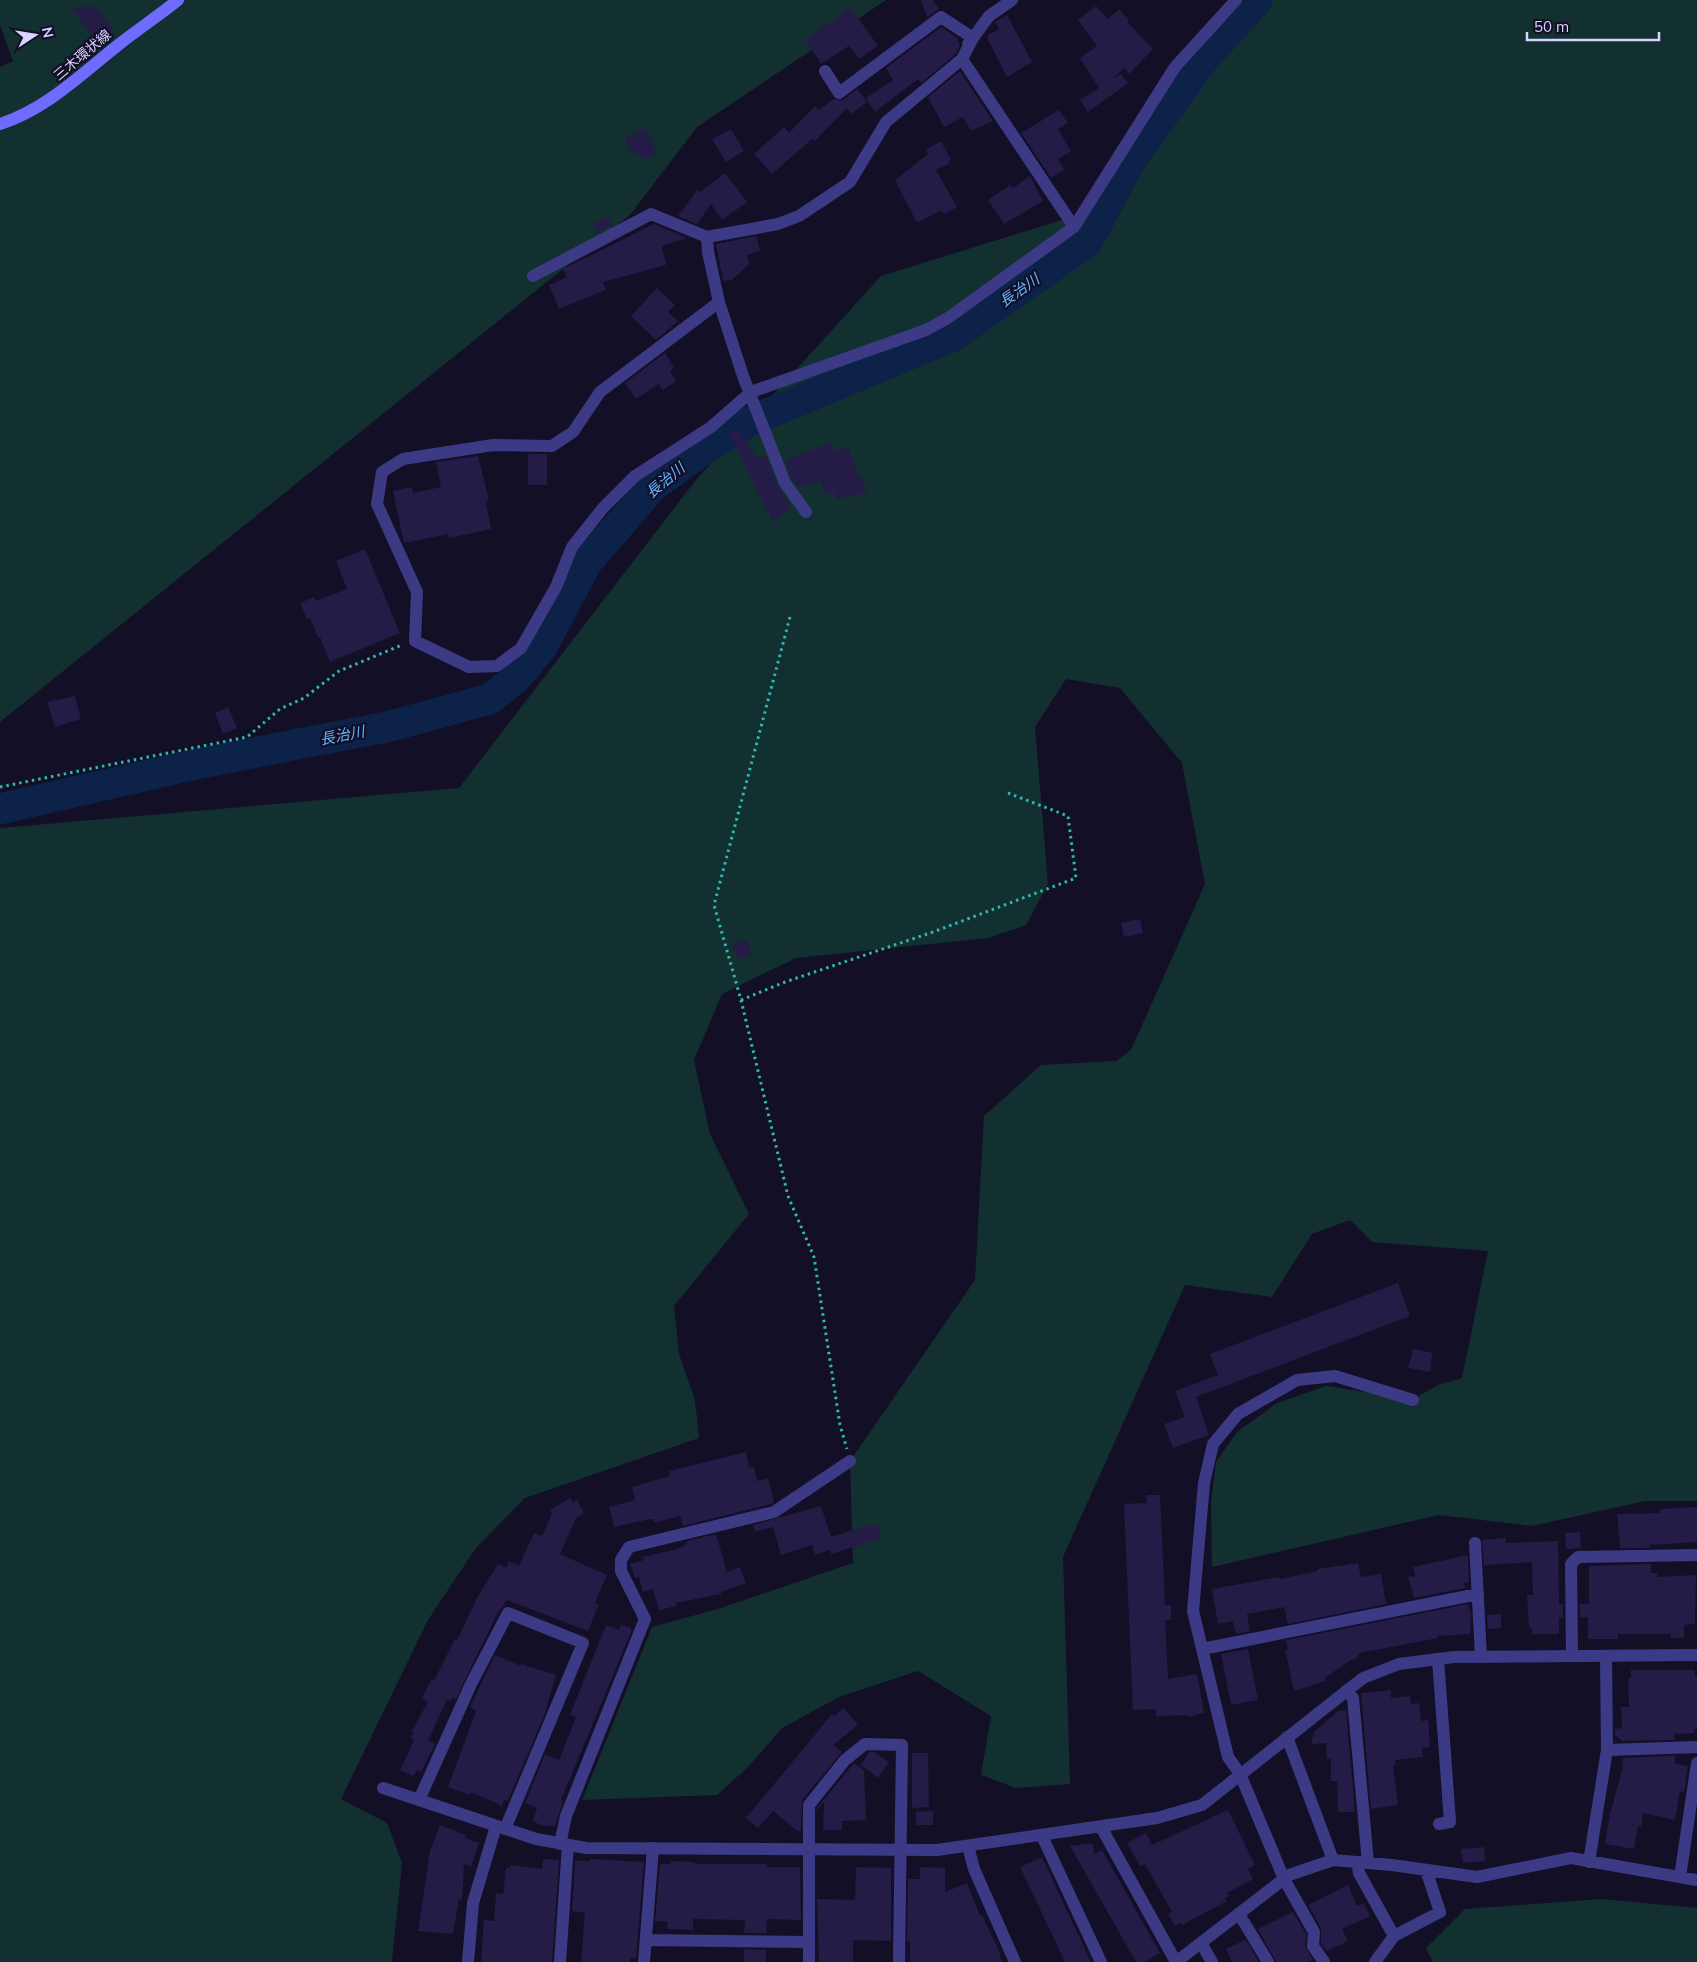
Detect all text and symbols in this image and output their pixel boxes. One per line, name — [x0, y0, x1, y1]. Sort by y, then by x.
north arrow — [10, 10, 60, 60]
scale bar — [1527, 10, 1660, 42]
text: 50 m — [1534, 17, 1569, 36]
text: N — [38, 25, 58, 39]
street label: 三木環状線 — [49, 26, 115, 84]
water label: 長治川 — [995, 268, 1045, 311]
water label: 長治川 — [642, 457, 690, 502]
water label: 長治川 — [318, 721, 368, 749]

